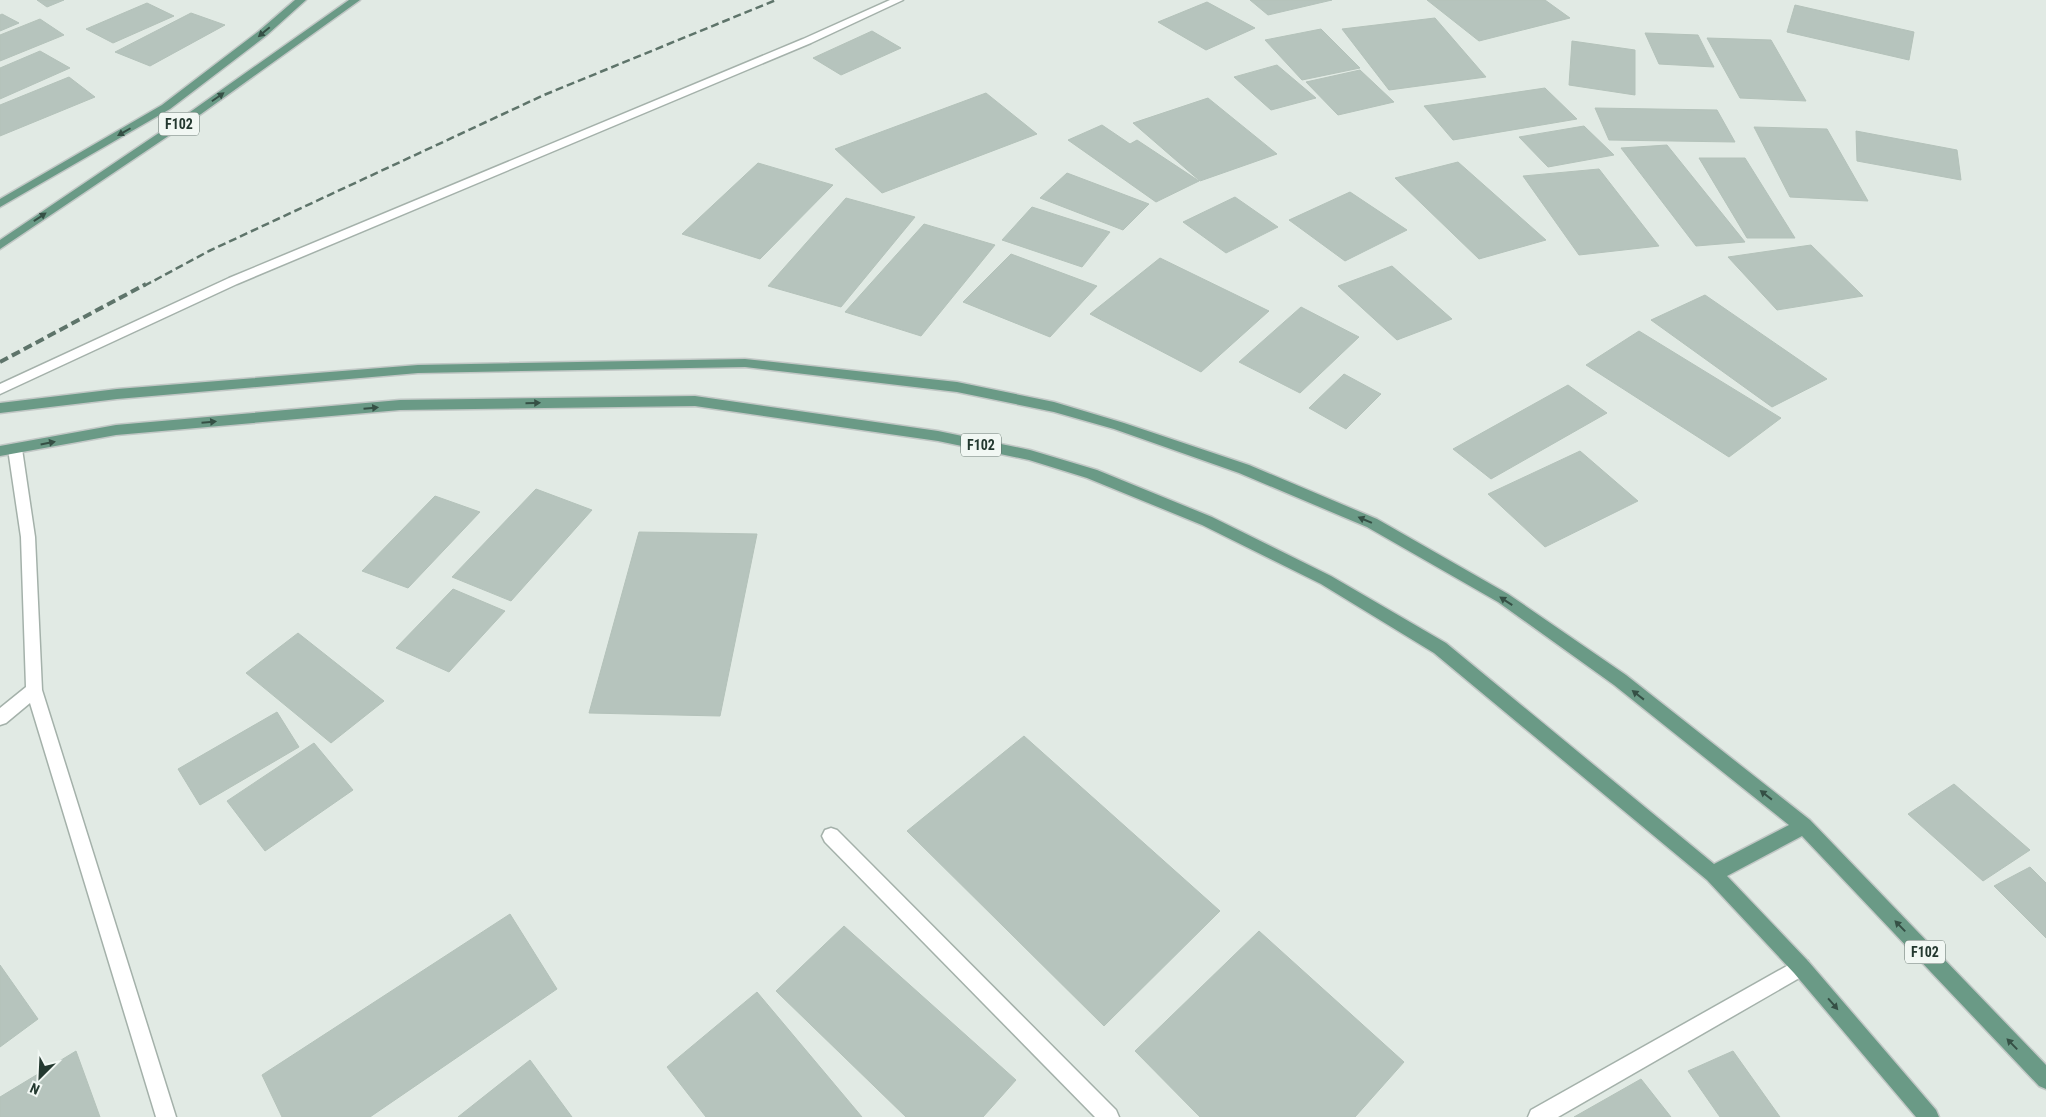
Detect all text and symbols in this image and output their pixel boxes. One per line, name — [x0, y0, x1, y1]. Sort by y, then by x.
one-way arrow — [257, 26, 270, 37]
one-way arrow — [212, 92, 225, 102]
road number: F102 — [159, 112, 199, 136]
one-way arrow — [118, 127, 131, 136]
one-way arrow — [34, 213, 47, 222]
one-way arrow — [525, 399, 541, 407]
one-way arrow — [363, 404, 379, 412]
one-way arrow — [201, 418, 217, 426]
road number: F102 — [961, 434, 1001, 456]
one-way arrow — [40, 438, 56, 446]
one-way arrow — [1358, 516, 1372, 524]
one-way arrow — [1499, 596, 1513, 605]
one-way arrow — [1632, 689, 1645, 700]
one-way arrow — [1760, 790, 1773, 801]
one-way arrow — [1894, 921, 1906, 933]
road number: F102 — [1905, 940, 1945, 964]
one-way arrow — [1827, 998, 1838, 1011]
one-way arrow — [2006, 1038, 2018, 1050]
north arrow — [15, 1052, 65, 1102]
text: N — [28, 1080, 42, 1098]

